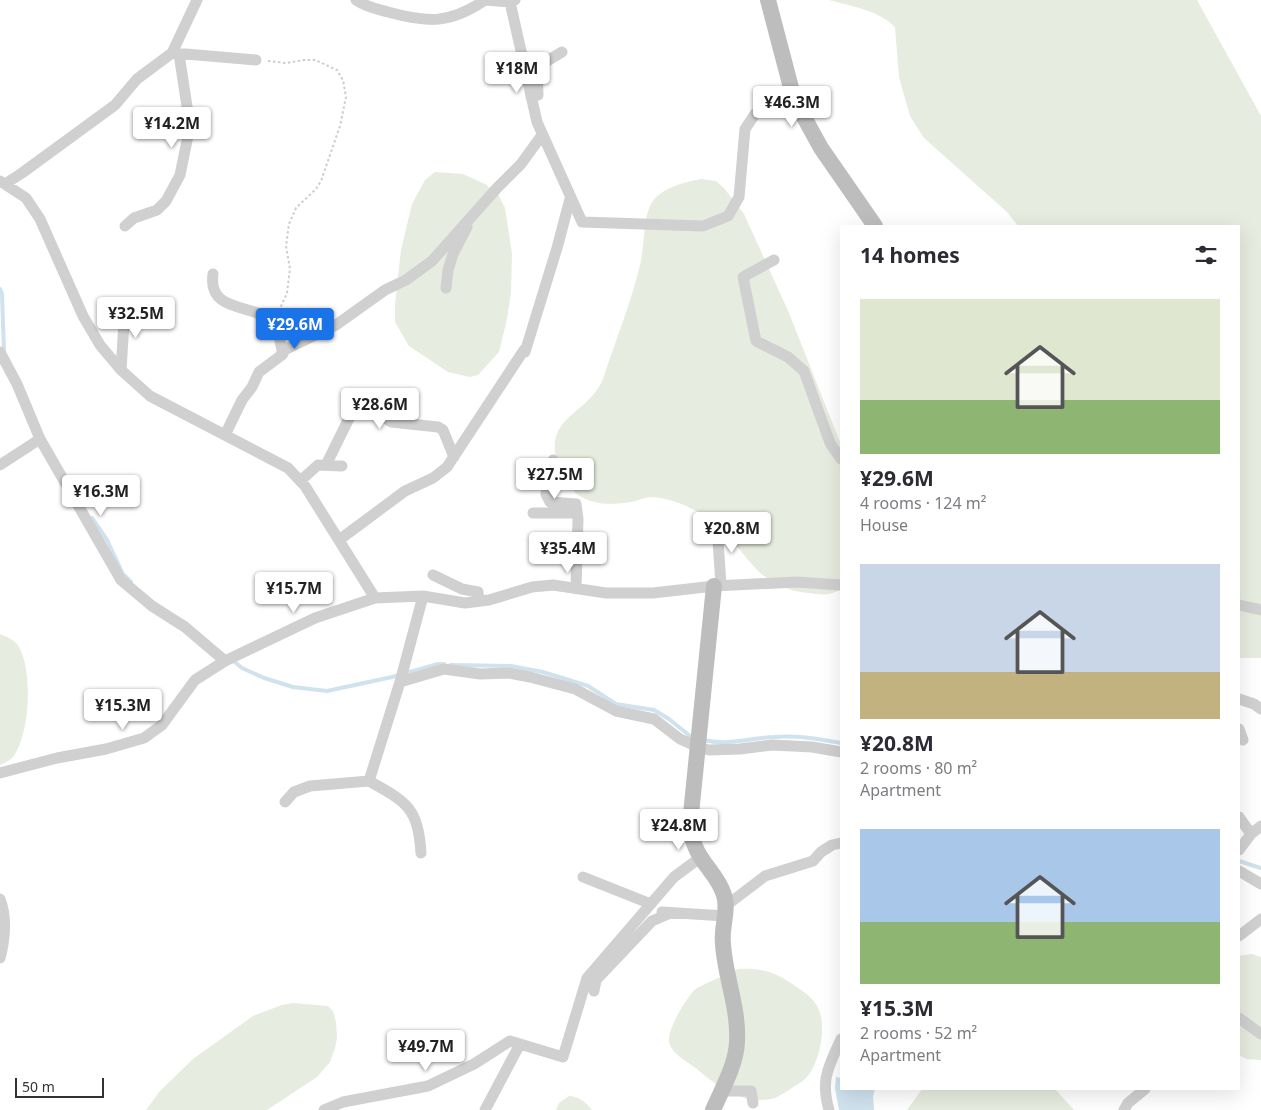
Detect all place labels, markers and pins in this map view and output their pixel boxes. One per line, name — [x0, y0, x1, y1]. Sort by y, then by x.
pin: ¥18M — [487, 52, 547, 94]
pin: ¥46.3M — [751, 86, 833, 128]
pin: ¥14.2M — [131, 106, 213, 149]
pin: ¥32.5M — [95, 296, 177, 339]
pin: ¥29.6M — [254, 308, 336, 350]
pin: ¥28.6M — [339, 388, 421, 430]
pin: ¥27.5M — [514, 458, 596, 500]
pin: ¥16.3M — [60, 474, 142, 517]
pin: ¥20.8M — [691, 512, 773, 554]
pin: ¥35.4M — [527, 532, 609, 574]
pin: ¥15.7M — [253, 572, 335, 614]
pin: ¥15.3M — [82, 688, 164, 731]
pin: ¥24.8M — [638, 808, 720, 851]
pin: ¥49.7M — [385, 1030, 467, 1072]

